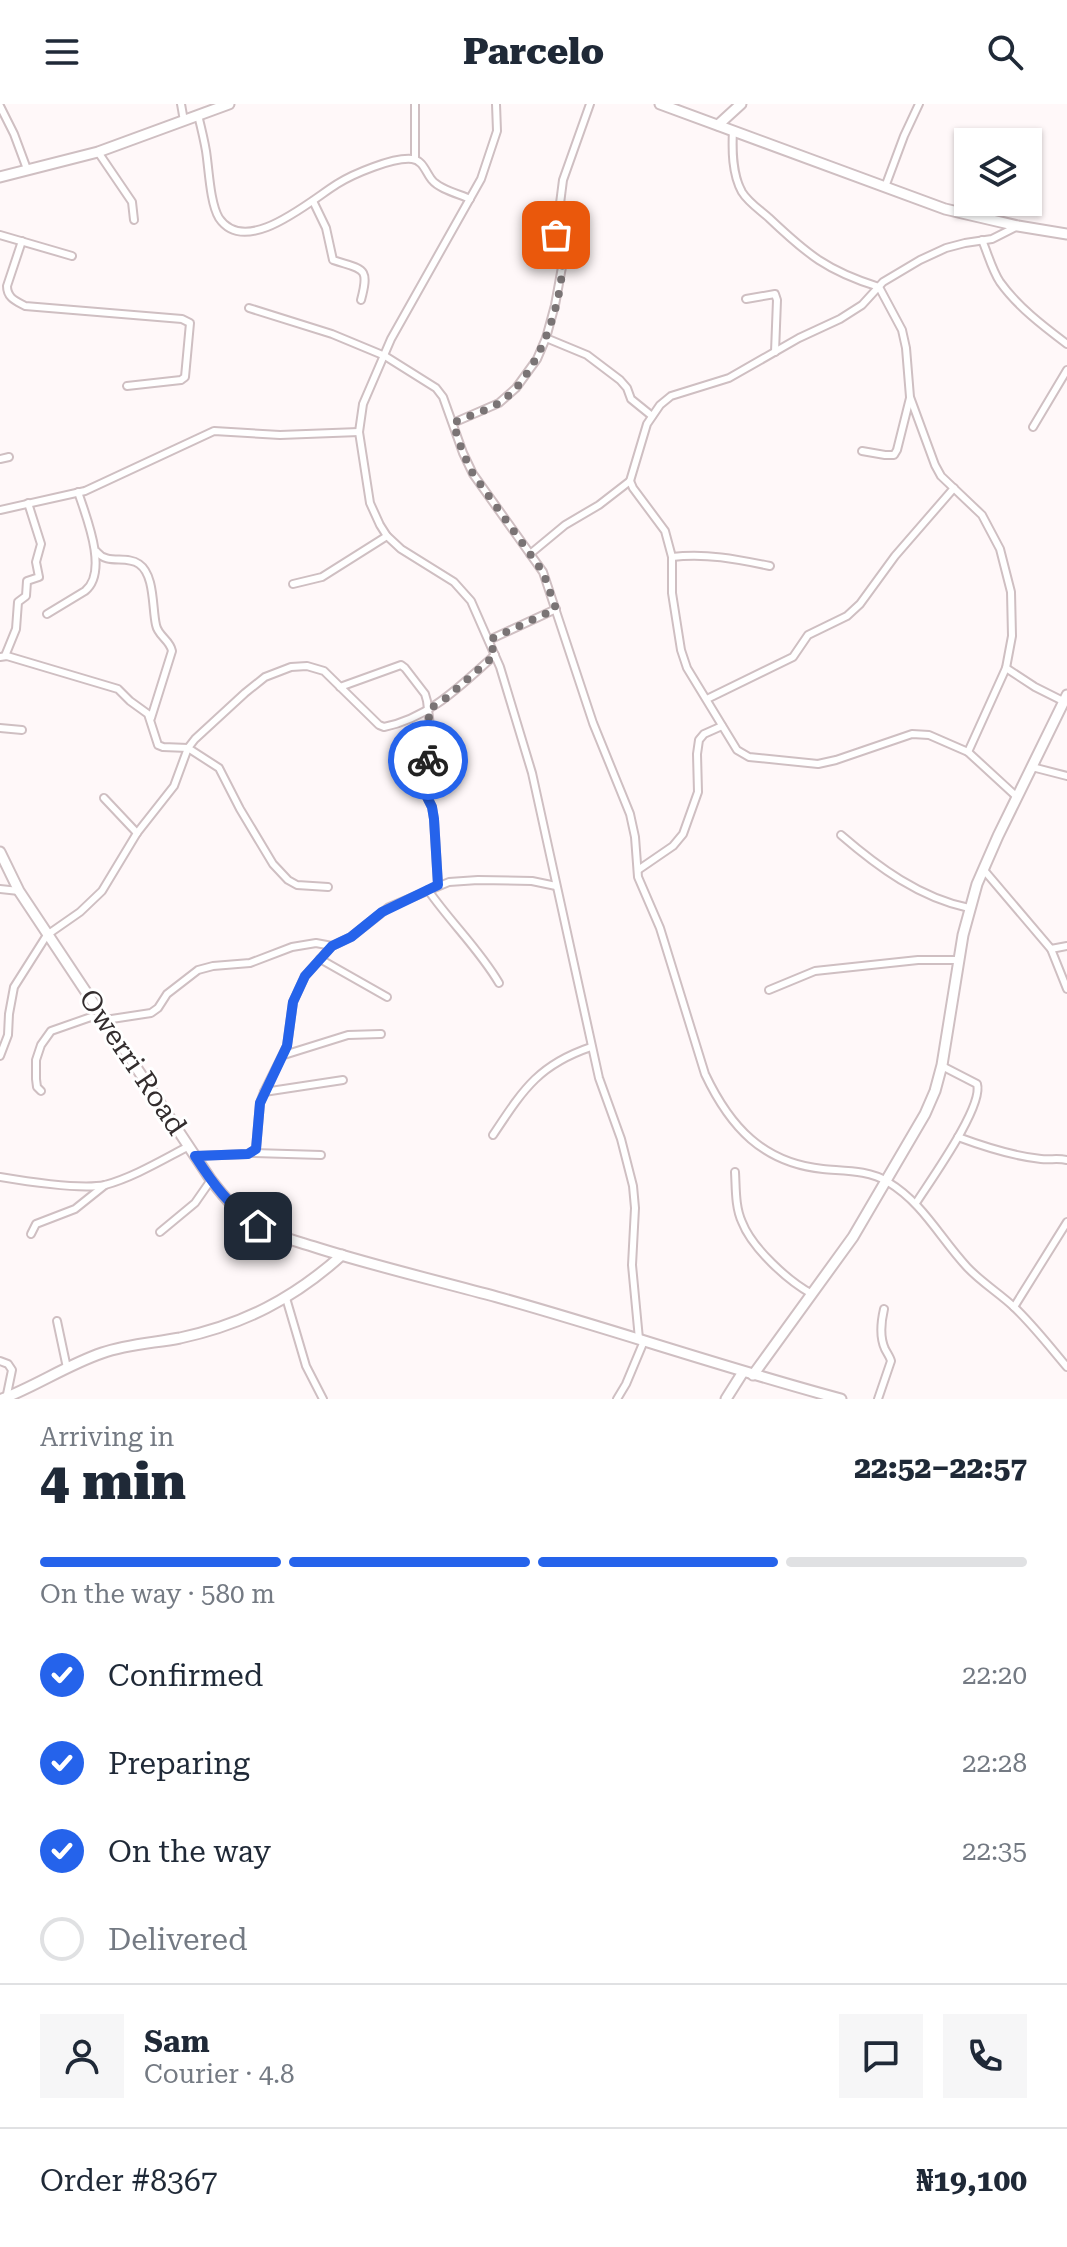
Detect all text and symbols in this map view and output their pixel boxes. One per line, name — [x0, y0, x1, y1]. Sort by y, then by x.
icon: menu — [40, 30, 84, 74]
icon: search — [983, 30, 1027, 74]
text: Parcelo — [463, 31, 604, 73]
map controls — [954, 128, 1042, 216]
button: layers — [954, 128, 1042, 216]
pin — [522, 201, 590, 269]
icon: bag — [534, 213, 578, 257]
courier — [388, 720, 468, 800]
icon: bike — [406, 738, 450, 782]
street label: Owerri Road — [72, 983, 194, 1141]
pin — [224, 1192, 292, 1260]
icon: home — [236, 1204, 280, 1248]
text: Arriving in — [40, 1422, 174, 1452]
text: 22:52–22:57 — [854, 1450, 1027, 1485]
text: 4 min — [40, 1451, 186, 1512]
text: On the way · 580 m — [40, 1579, 275, 1609]
icon: check — [40, 1653, 84, 1697]
text: Confirmed — [108, 1658, 263, 1693]
text: 22:20 — [962, 1660, 1027, 1690]
icon: check — [40, 1741, 84, 1785]
text: Preparing — [108, 1746, 250, 1781]
text: 22:28 — [962, 1748, 1027, 1778]
icon: check — [40, 1829, 84, 1873]
text: On the way — [108, 1834, 271, 1869]
text: 22:35 — [962, 1836, 1027, 1866]
text: Delivered — [108, 1922, 247, 1957]
button: person — [40, 2014, 124, 2098]
button: chat — [839, 2014, 923, 2098]
button: phone — [943, 2014, 1027, 2098]
text: Sam — [144, 2024, 210, 2059]
text: Courier · 4.8 — [144, 2059, 294, 2089]
text: Order #8367 — [40, 2163, 218, 2198]
text: ₦19,100 — [917, 2163, 1027, 2198]

